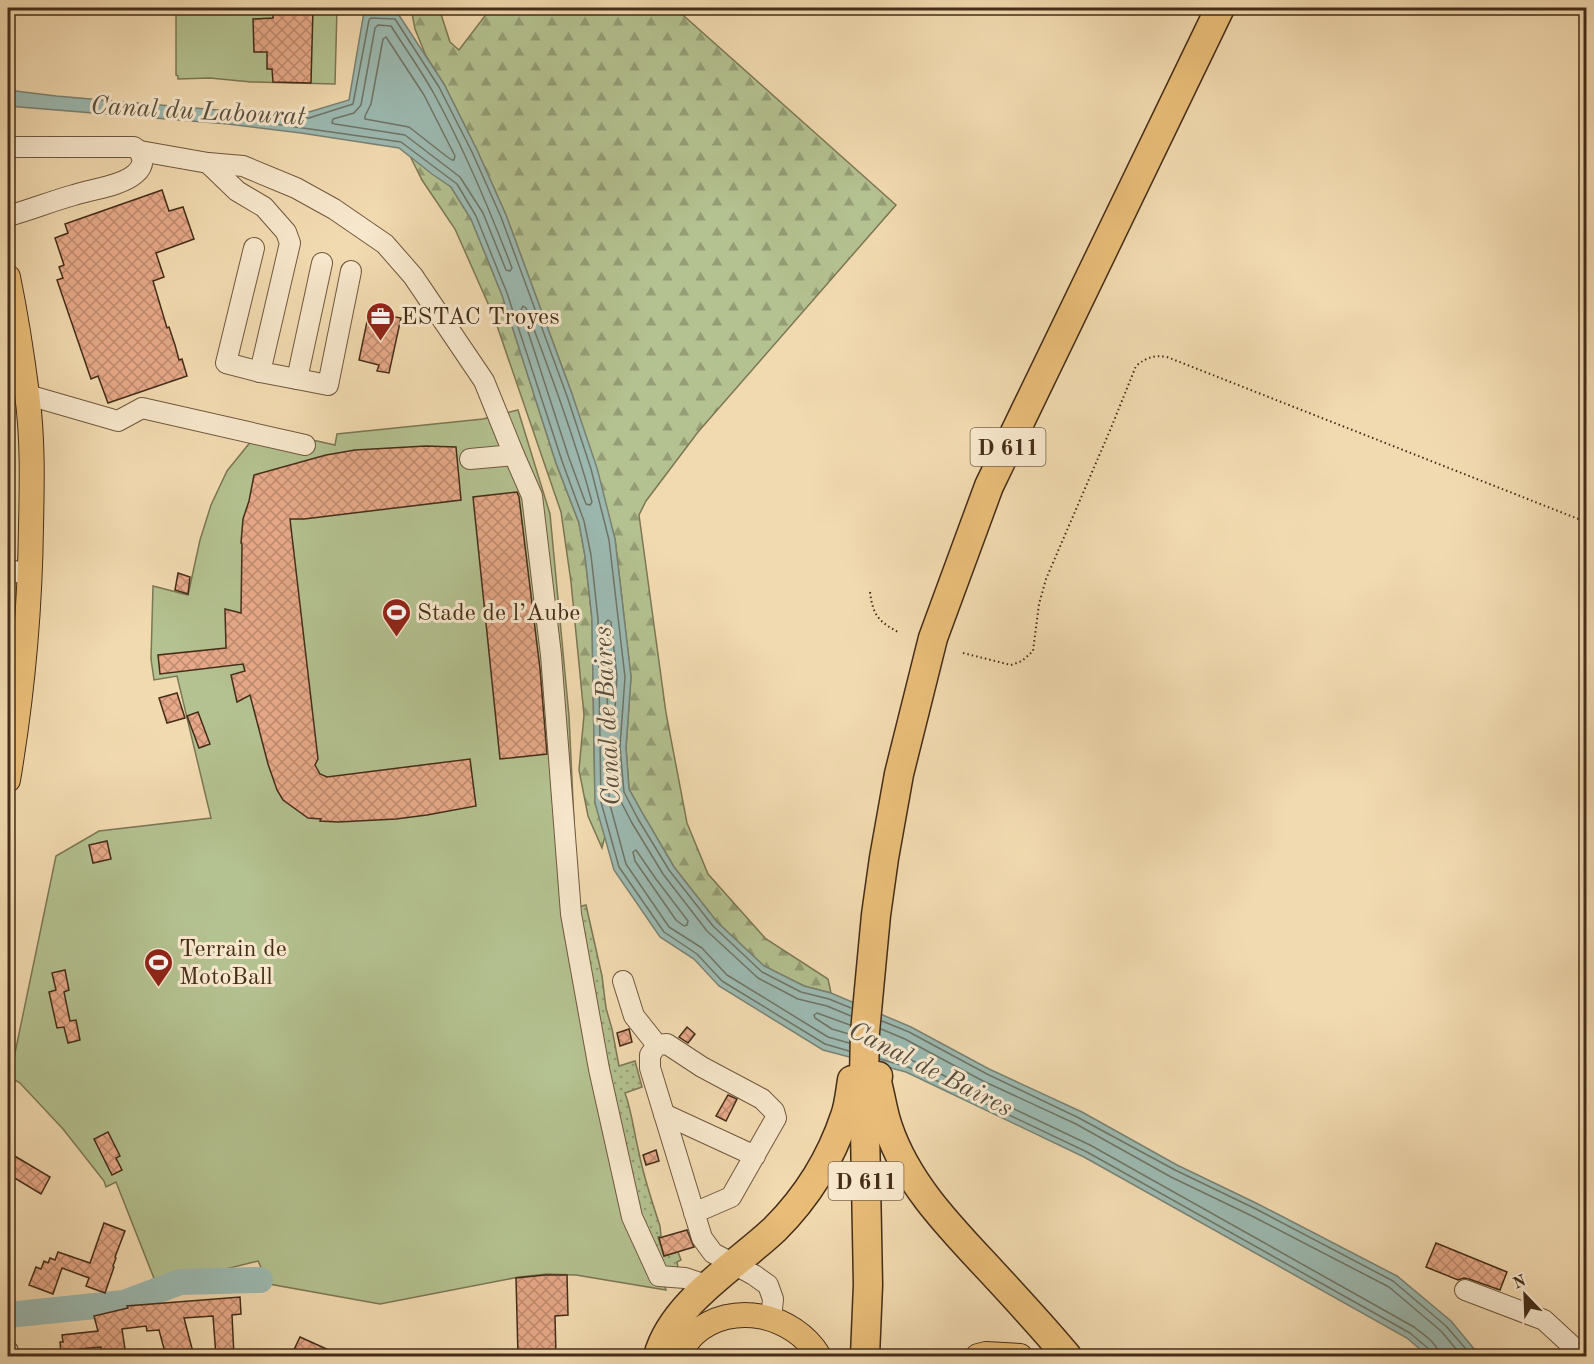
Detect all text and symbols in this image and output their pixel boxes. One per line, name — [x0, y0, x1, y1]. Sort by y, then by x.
water label: Canal du Labourat — [90, 93, 307, 131]
office icon: ESTAC Troyes — [364, 300, 396, 342]
place label: ESTAC Troyes — [401, 306, 560, 330]
road number: D 611 — [970, 428, 1046, 466]
sports icon: Stade de l’Aube — [380, 596, 412, 638]
place label: Stade de l’Aube — [417, 602, 580, 626]
water label: Canal de Baires — [590, 625, 626, 806]
place label: Terrain de MotoBall — [179, 938, 287, 990]
sports icon: Terrain de MotoBall — [142, 946, 174, 988]
water label: Canal de Baires — [844, 1017, 1016, 1122]
road number: D 611 — [828, 1162, 904, 1200]
north arrow — [1495, 1265, 1555, 1325]
text: N — [1511, 1273, 1529, 1293]

